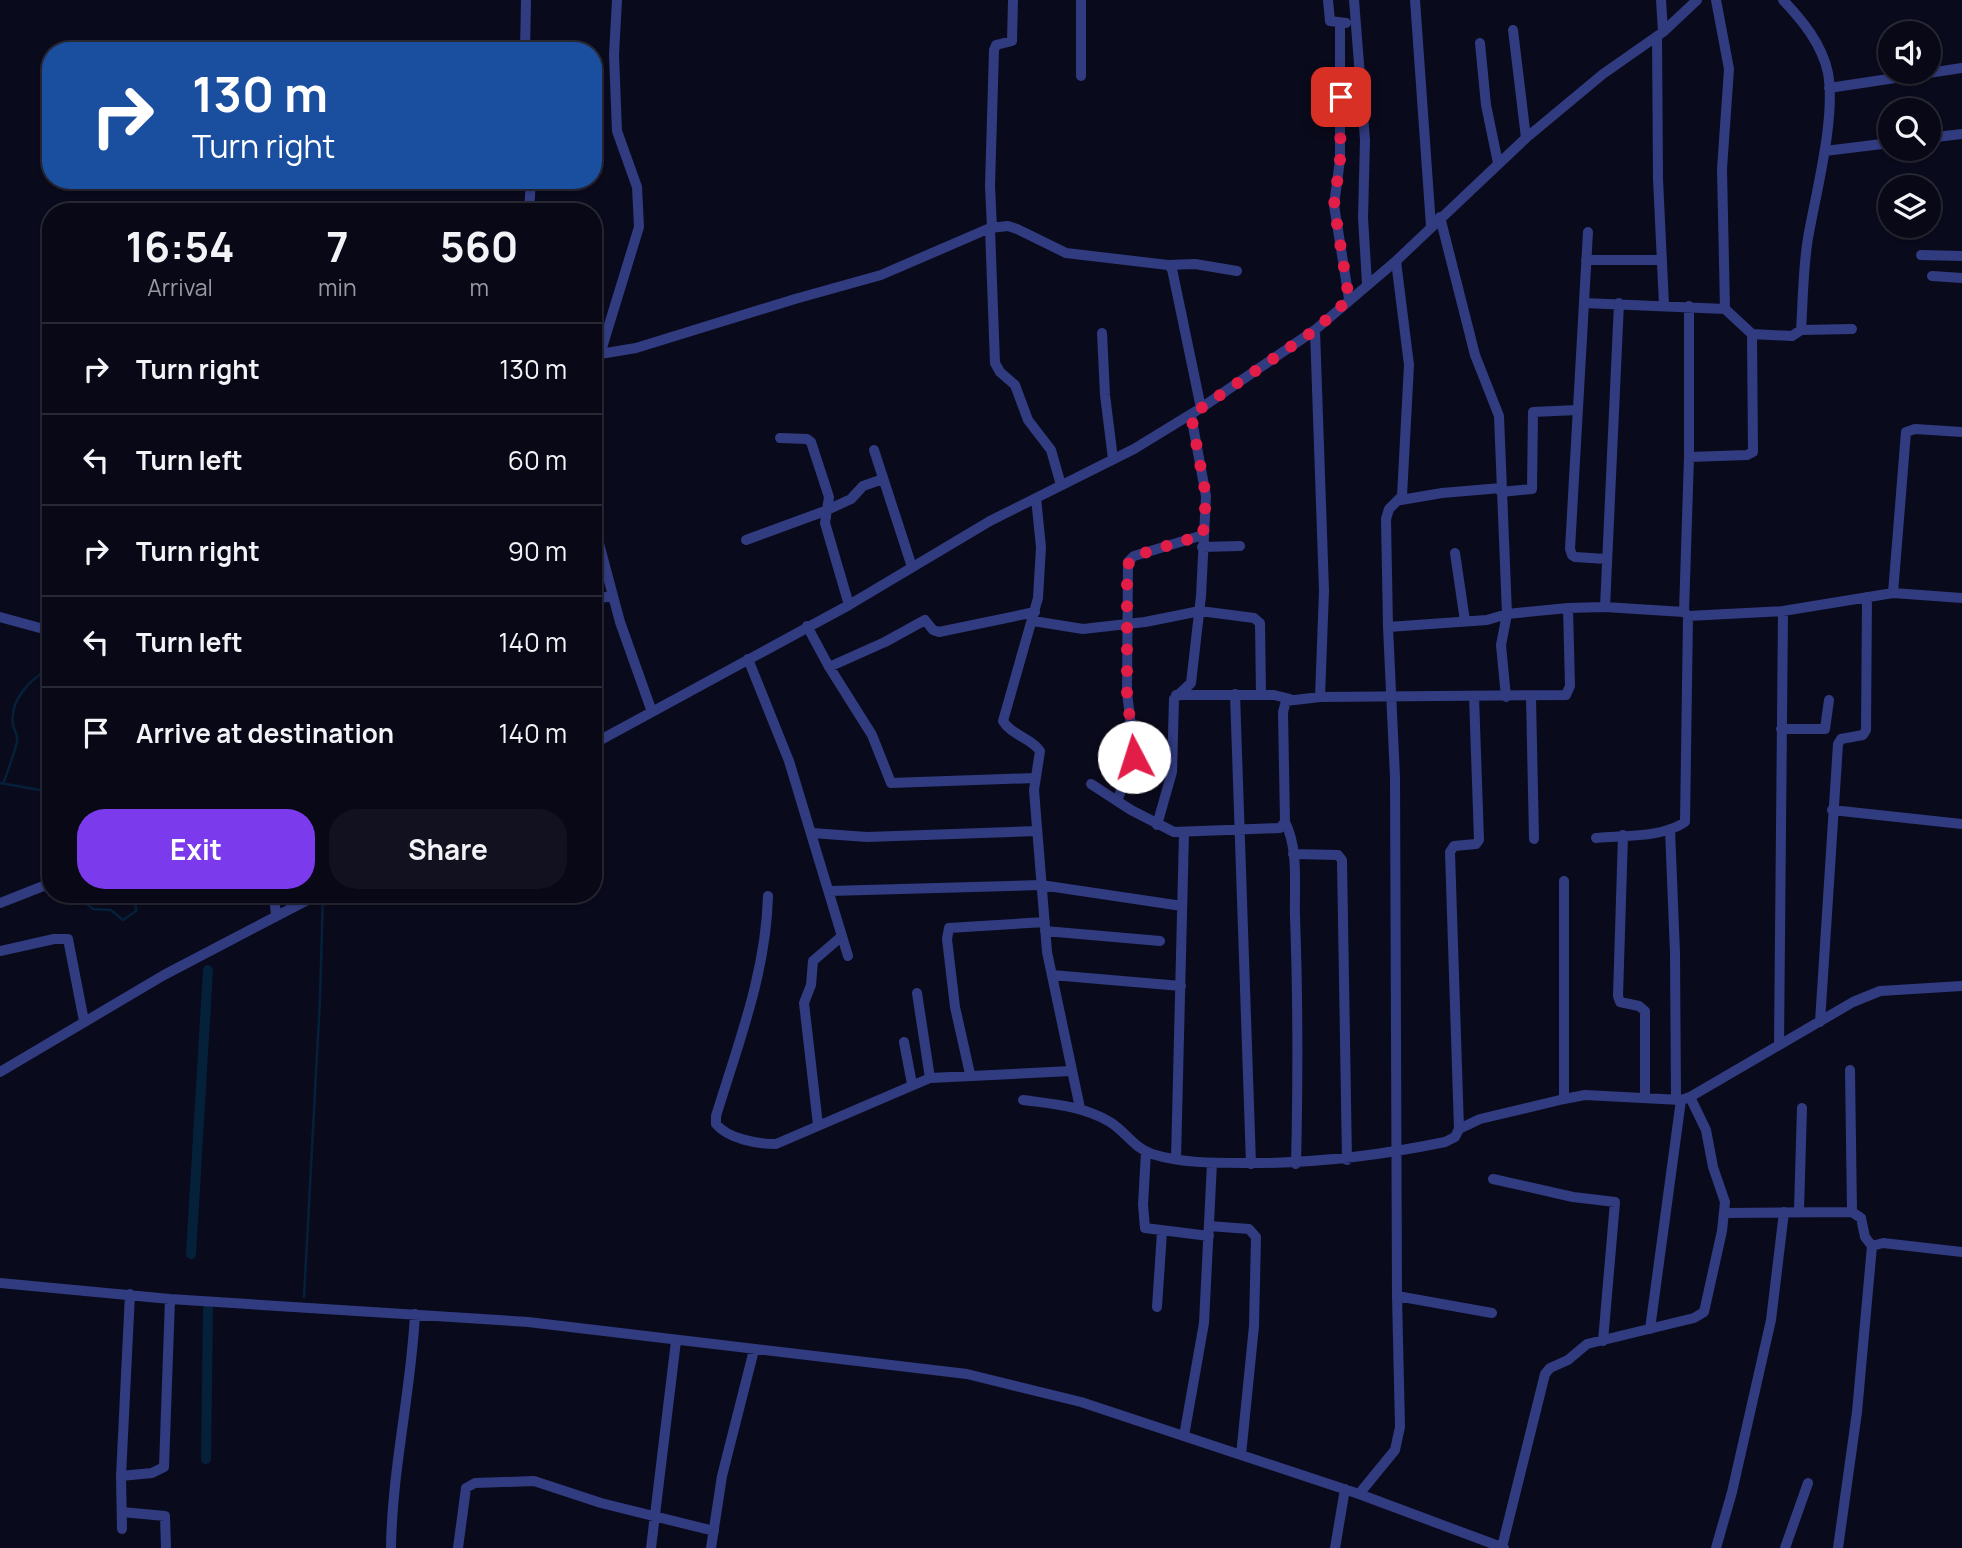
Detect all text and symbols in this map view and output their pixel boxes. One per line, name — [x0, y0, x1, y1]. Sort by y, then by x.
map controls — [1878, 21, 1941, 238]
button: sound — [1878, 21, 1941, 84]
text: 130 m — [192, 60, 328, 127]
pin — [1311, 67, 1371, 127]
icon: right — [77, 70, 168, 161]
icon: arrive — [1322, 78, 1360, 116]
button: search — [1878, 98, 1941, 161]
text: Turn right — [192, 124, 335, 168]
button: layers — [1878, 175, 1941, 238]
text: 16:54 — [126, 217, 235, 275]
text: 7 — [326, 217, 349, 275]
text: 560 — [440, 217, 518, 275]
text: Arrival — [147, 271, 213, 303]
text: min — [318, 271, 357, 303]
text: m — [470, 271, 489, 303]
icon: right — [77, 350, 115, 388]
text: Turn right — [136, 351, 260, 387]
text: 130 m — [499, 351, 567, 387]
icon: left — [77, 441, 115, 479]
text: Turn left — [136, 442, 243, 478]
text: 60 m — [508, 442, 567, 478]
icon: right — [77, 532, 115, 570]
text: Turn right — [136, 533, 260, 569]
text: 90 m — [508, 533, 567, 569]
icon: left — [77, 623, 115, 661]
text: Turn left — [136, 624, 243, 660]
text: 140 m — [498, 624, 567, 660]
icon: arrive — [77, 714, 115, 752]
text: Arrive at destination — [136, 715, 394, 751]
text: 140 m — [498, 715, 567, 751]
position arrow — [1097, 720, 1171, 794]
button: Exit — [77, 809, 315, 889]
button: Share — [329, 809, 567, 889]

